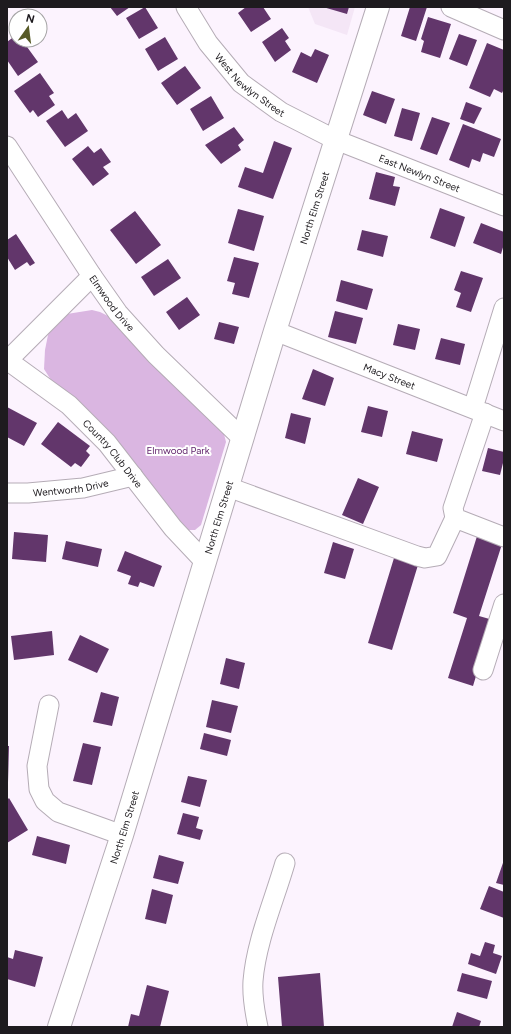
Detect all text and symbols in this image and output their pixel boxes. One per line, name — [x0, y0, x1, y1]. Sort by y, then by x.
north arrow — [8, 8, 48, 48]
text: N — [25, 11, 36, 26]
street label: West Newlyn Street — [212, 51, 287, 120]
street label: East Newlyn Street — [377, 151, 462, 195]
street label: North Elm Street — [297, 170, 332, 246]
street label: Elmwood Drive — [86, 273, 138, 335]
street label: Macy Street — [361, 360, 417, 393]
street label: Country Club Drive — [80, 417, 145, 491]
park label: Elmwood Park — [146, 444, 210, 457]
street label: Wentworth Drive — [32, 476, 110, 500]
street label: North Elm Street — [202, 479, 236, 556]
street label: North Elm Street — [107, 789, 142, 866]

